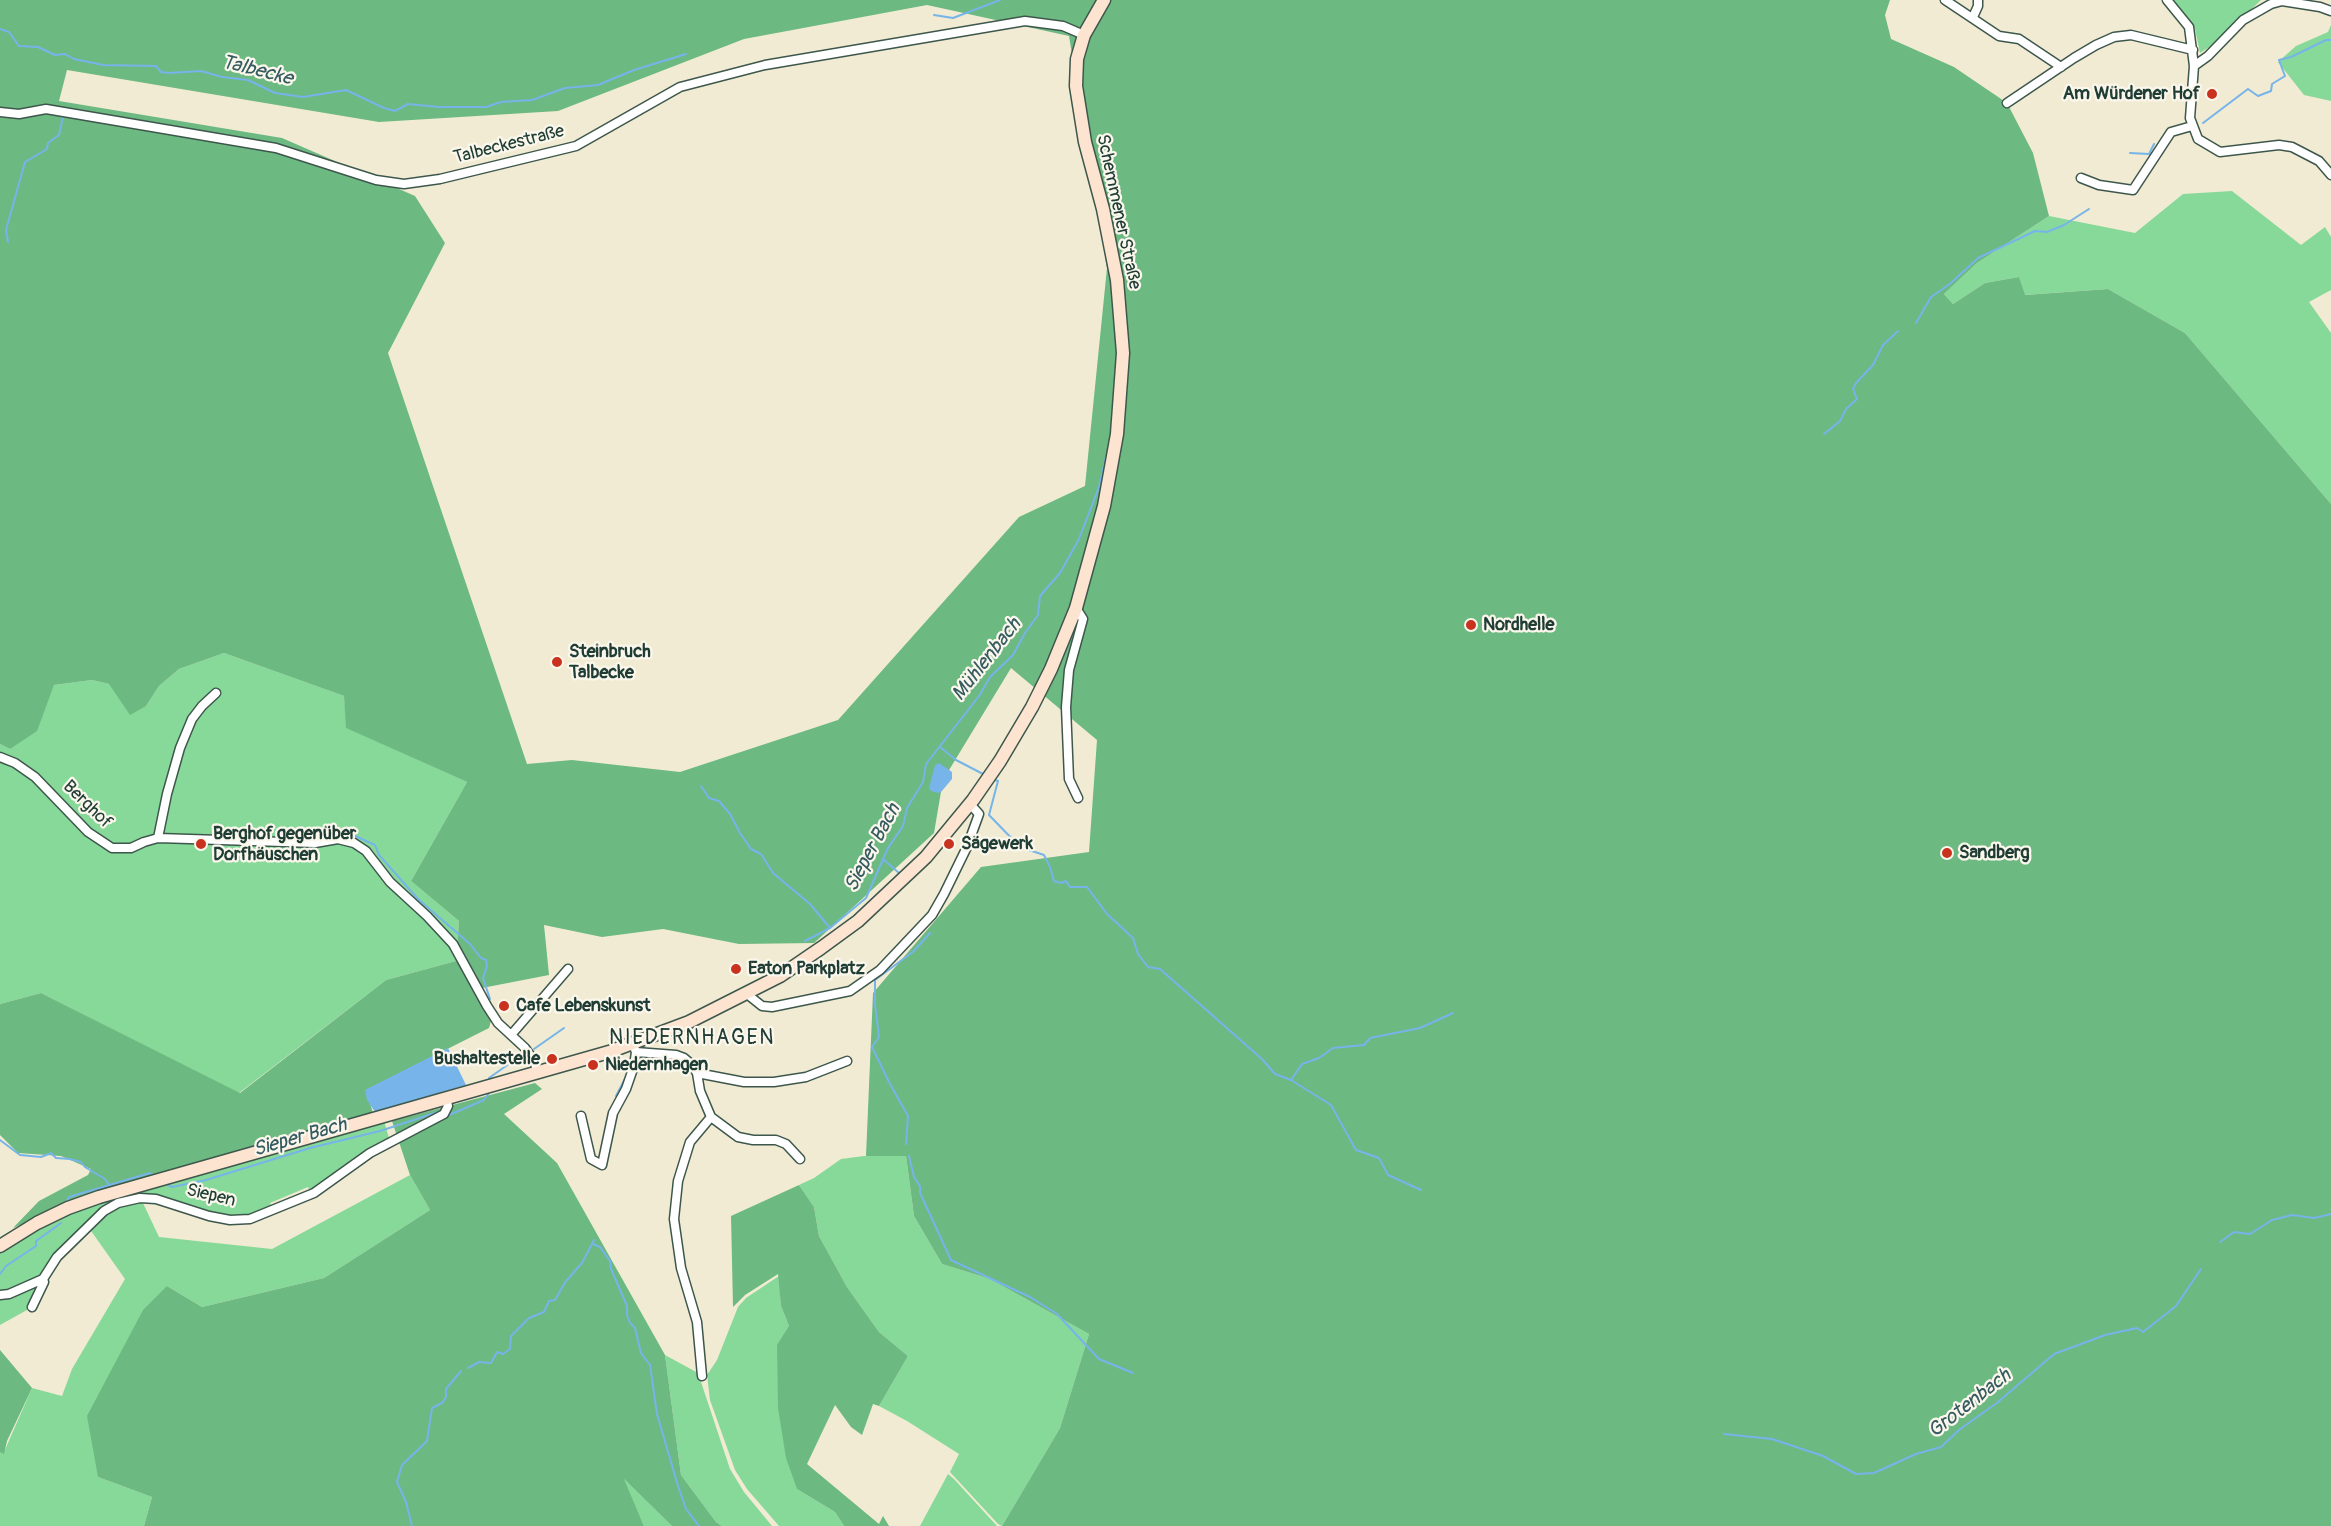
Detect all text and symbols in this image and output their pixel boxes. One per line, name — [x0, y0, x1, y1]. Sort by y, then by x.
water label: Talbecke — [219, 51, 295, 91]
place label: Am Würdener Hof — [2063, 83, 2200, 105]
marker: Am Würdener Hof — [2205, 87, 2219, 101]
street label: Talbeckestraße — [451, 121, 567, 169]
street label: Schemmener Straße — [1091, 133, 1145, 291]
water label: Mühlenbach — [947, 614, 1027, 706]
place label: Nordhelle — [1483, 614, 1554, 636]
marker: Nordhelle — [1464, 618, 1478, 632]
place label: Steinbruch Talbecke — [569, 641, 651, 684]
marker: Steinbruch Talbecke — [550, 655, 564, 669]
street label: Berghof — [58, 776, 116, 834]
water label: Sieper Bach — [840, 800, 906, 896]
place label: Berghof gegenüber Dorfhäuschen — [213, 823, 356, 866]
place label: Sägewerk — [961, 833, 1033, 855]
marker: Berghof gegenüber Dorfhäuschen — [194, 837, 208, 851]
marker: Sägewerk — [942, 837, 956, 851]
place label: Sandberg — [1959, 842, 2030, 864]
marker: Sandberg — [1940, 846, 1954, 860]
place label: Eaton Parkplatz — [748, 958, 865, 980]
marker: Eaton Parkplatz — [729, 962, 743, 976]
place label: Cafe Lebenskunst — [516, 995, 650, 1017]
marker: Cafe Lebenskunst — [497, 999, 511, 1013]
district label: NIEDERNHAGEN — [609, 1026, 775, 1052]
place label: Bushaltestelle — [434, 1048, 540, 1070]
marker: Bushaltestelle — [545, 1052, 559, 1066]
place label: Niedernhagen — [605, 1054, 708, 1076]
marker: Niedernhagen — [586, 1058, 600, 1072]
water label: Sieper Bach — [251, 1113, 349, 1163]
street label: Siepen — [184, 1180, 238, 1212]
water label: Grotenbach — [1924, 1364, 2016, 1444]

